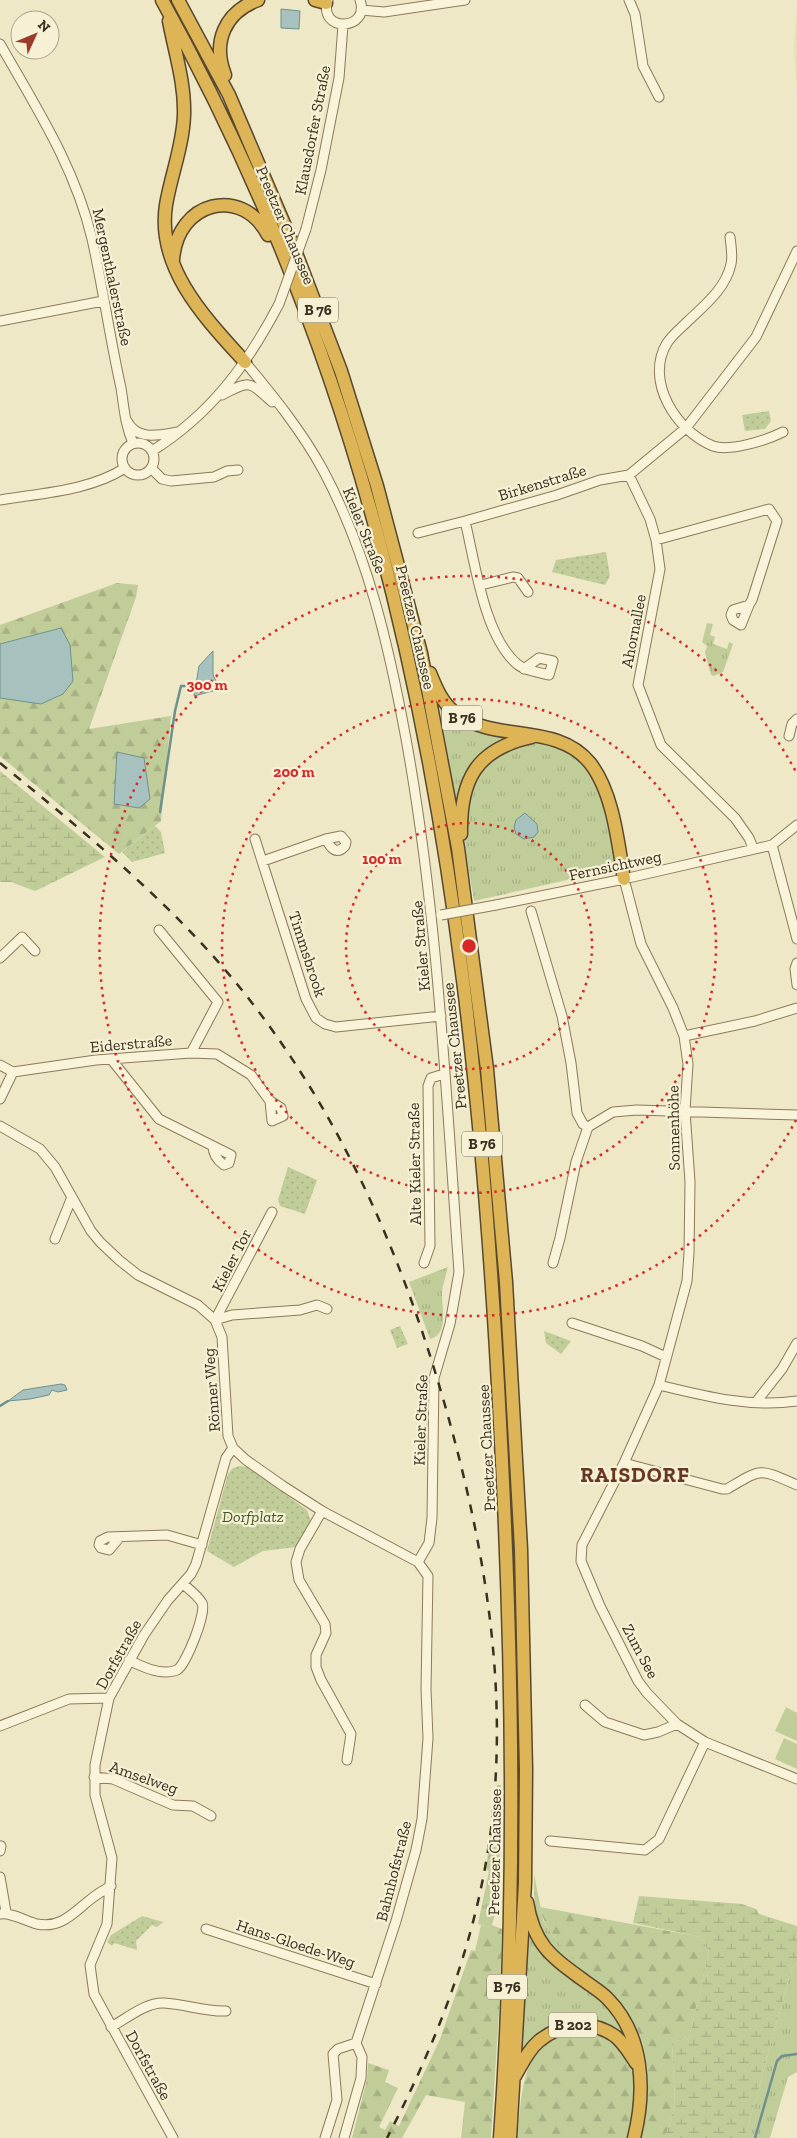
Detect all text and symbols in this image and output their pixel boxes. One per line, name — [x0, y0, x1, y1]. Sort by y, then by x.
north arrow — [10, 10, 60, 60]
text: N — [34, 17, 54, 36]
street label: Klausdorfer Straße — [291, 64, 334, 196]
street label: Preetzer Chaussee — [252, 163, 319, 287]
street label: Mergenthalerstraße — [89, 207, 136, 348]
road number: B 76 — [298, 298, 338, 322]
street label: Birkenstraße — [496, 460, 588, 505]
street label: Kieler Straße — [339, 484, 390, 576]
street label: Preetzer Chaussee — [392, 563, 439, 691]
street label: Ahornallee — [617, 593, 650, 670]
text: 300 m — [186, 676, 228, 694]
road number: B 76 — [442, 706, 482, 730]
text: 200 m — [273, 763, 315, 781]
street label: Fernsichtweg — [567, 846, 663, 885]
text: 100 m — [362, 850, 402, 868]
street label: Kieler Straße — [407, 900, 434, 992]
street label: Timmsbrook — [285, 909, 331, 1000]
centre of rings — [460, 937, 478, 955]
street label: Preetzer Chaussee — [438, 982, 471, 1110]
street label: Eiderstraße — [89, 1030, 173, 1057]
street label: Sonnenhöhe — [663, 1085, 684, 1171]
street label: Alte Kieler Straße — [404, 1102, 425, 1226]
road number: B 76 — [462, 1132, 502, 1156]
street label: Kieler Tor — [208, 1226, 255, 1295]
street label: Rönner Weg — [199, 1347, 224, 1432]
street label: Kieler Straße — [409, 1374, 432, 1466]
street label: Preetzer Chaussee — [474, 1384, 499, 1512]
district label: RAISDORF — [580, 1462, 690, 1487]
park label: Dorfplatz — [222, 1507, 284, 1526]
street label: Dorfstraße — [92, 1616, 145, 1692]
street label: Zum See — [618, 1621, 663, 1682]
street label: Amselweg — [107, 1757, 181, 1798]
street label: Preetzer Chaussee — [484, 1788, 505, 1916]
street label: Bahnhofstraße — [372, 1819, 415, 1923]
street label: Hans-Gloede-Weg — [234, 1915, 358, 1972]
road number: B 76 — [487, 1974, 527, 2000]
road number: B 202 — [549, 2012, 597, 2038]
street label: Dorfstraße — [122, 2027, 175, 2103]

